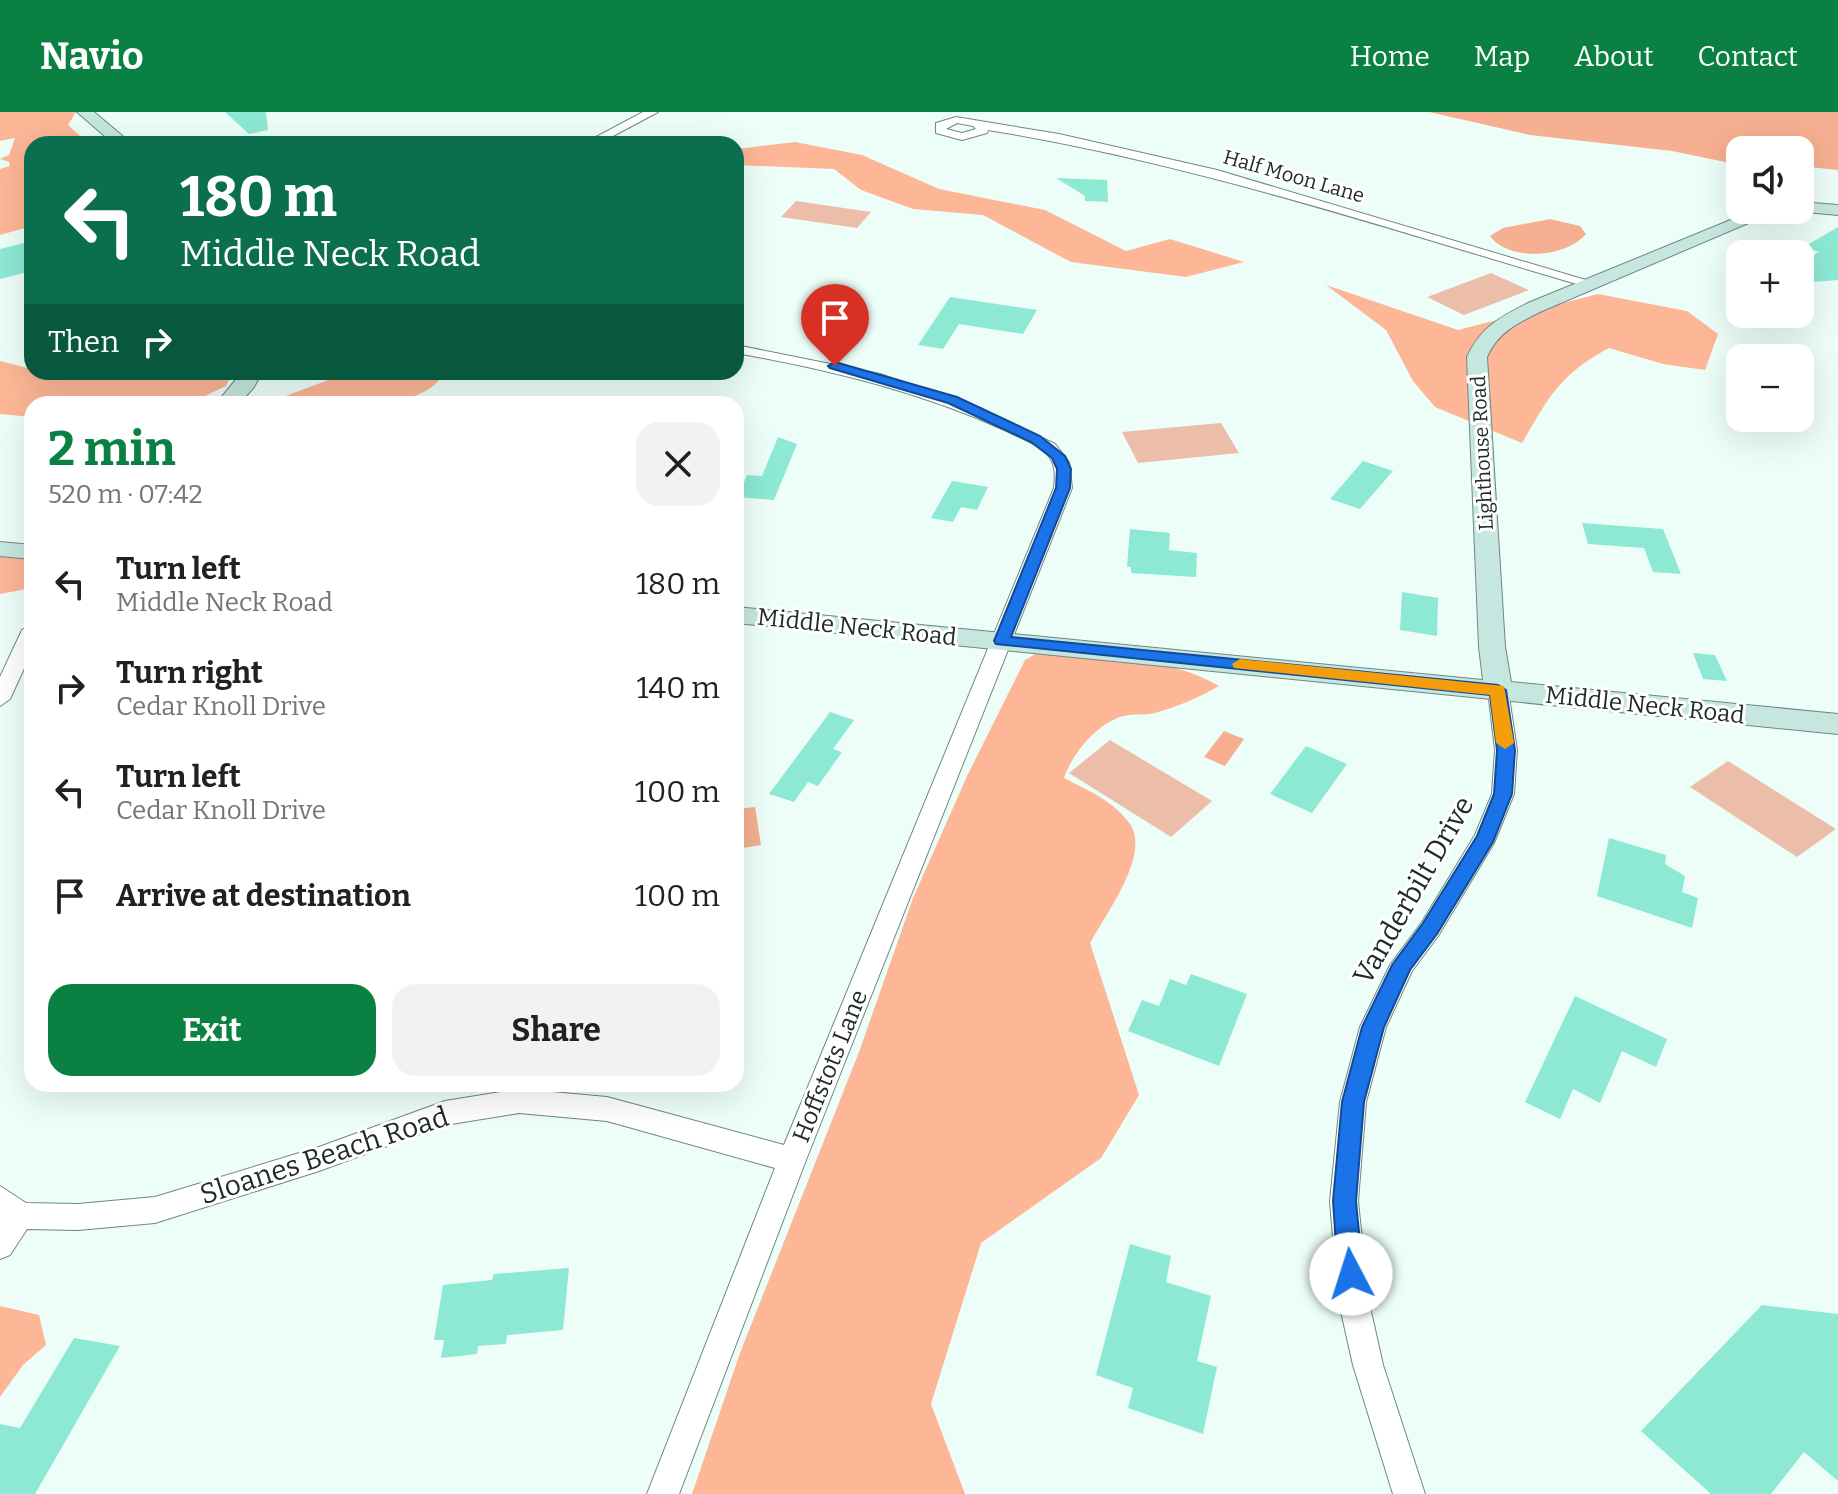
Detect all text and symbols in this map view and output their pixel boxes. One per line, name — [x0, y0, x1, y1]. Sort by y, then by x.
text: Navio — [40, 33, 144, 79]
text: Home — [1350, 40, 1430, 73]
text: Map — [1474, 40, 1530, 73]
text: About — [1574, 40, 1654, 73]
text: Contact — [1698, 40, 1798, 73]
map controls — [1726, 136, 1814, 432]
button: sound — [1726, 136, 1814, 224]
street label: Half Moon Lane — [1221, 144, 1367, 208]
text: 180 m — [180, 164, 337, 231]
icon: left — [48, 168, 152, 272]
text: Middle Neck Road — [180, 232, 480, 276]
button: + — [1726, 240, 1814, 328]
pin — [801, 284, 869, 366]
icon: arrive — [813, 296, 857, 340]
icon: right — [135, 320, 179, 364]
text: Then — [48, 324, 119, 360]
button: − — [1726, 344, 1814, 432]
street label: Lighthouse Road — [1466, 375, 1498, 531]
text: 2 min — [48, 420, 176, 478]
button: close — [636, 422, 720, 506]
text: 520 m · 07:42 — [48, 479, 203, 510]
text: Turn left — [116, 551, 241, 587]
icon: left — [48, 562, 92, 606]
text: 180 m — [636, 566, 720, 602]
text: Middle Neck Road — [116, 587, 333, 618]
street label: Middle Neck Road — [756, 603, 958, 651]
text: Turn right — [116, 655, 263, 691]
icon: right — [48, 666, 92, 710]
text: 140 m — [636, 670, 720, 706]
street label: Middle Neck Road — [1544, 681, 1746, 729]
text: Cedar Knoll Drive — [116, 691, 326, 722]
text: Turn left — [116, 759, 241, 795]
icon: left — [48, 770, 92, 814]
text: 100 m — [635, 774, 720, 810]
street label: Vanderbilt Drive — [1346, 791, 1481, 990]
text: Cedar Knoll Drive — [116, 795, 326, 826]
icon: arrive — [48, 874, 92, 918]
text: Arrive at destination — [116, 878, 411, 914]
text: 100 m — [635, 878, 720, 914]
button: Exit — [48, 984, 376, 1076]
button: Share — [392, 984, 720, 1076]
street label: Hoffstots Lane — [787, 986, 873, 1146]
street label: Sloanes Beach Road — [196, 1100, 453, 1211]
position arrow — [1309, 1232, 1393, 1316]

